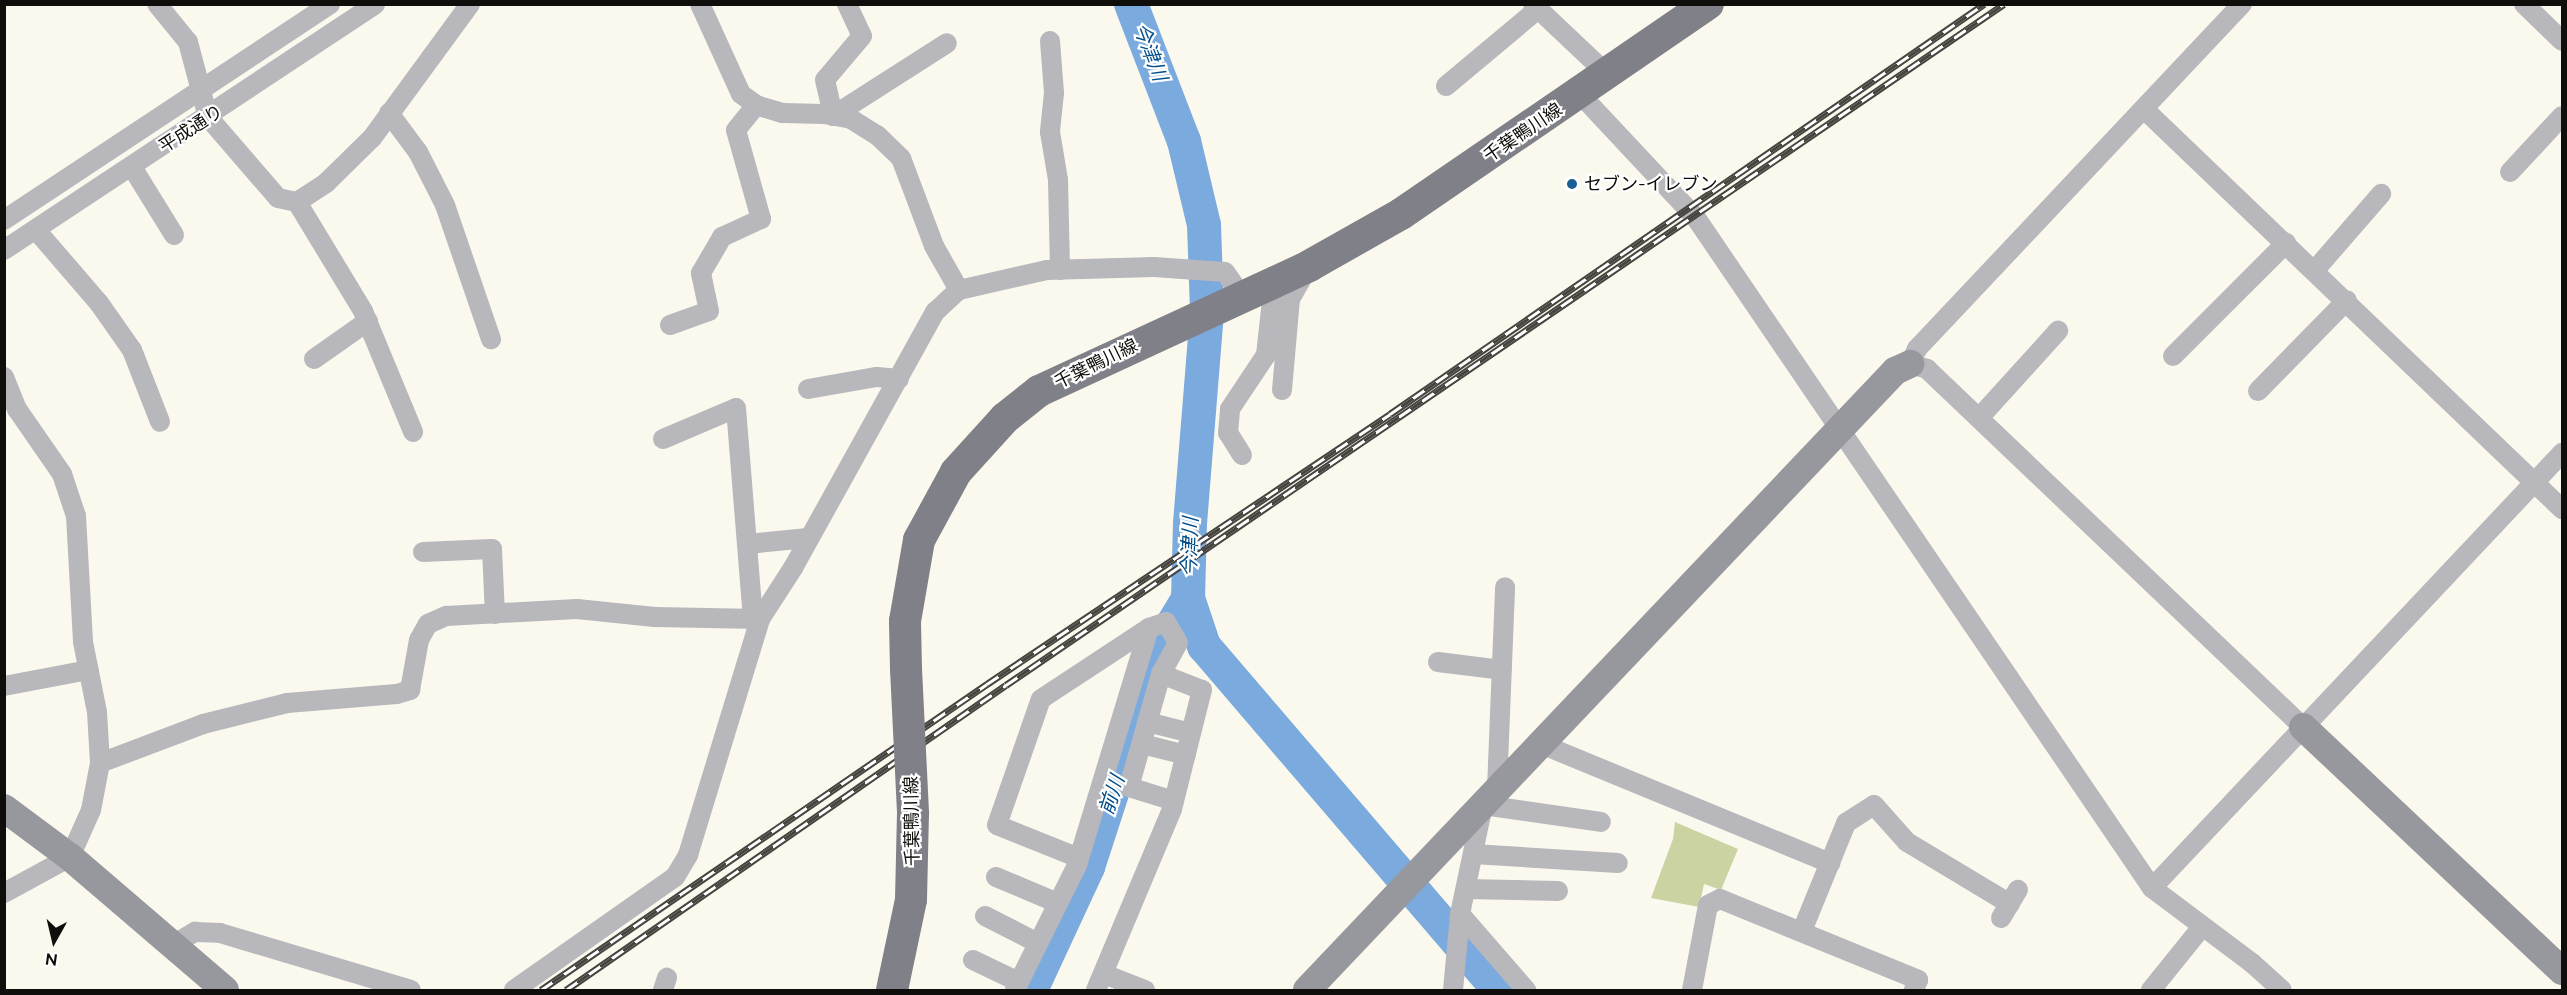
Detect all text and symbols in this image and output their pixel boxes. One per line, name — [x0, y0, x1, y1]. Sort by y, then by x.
water label: 今津川 — [1128, 20, 1172, 84]
street label: 千葉鴨川線 — [1480, 99, 1566, 167]
street label: 平成通り — [155, 100, 227, 158]
place label: セブン-イレブン — [1584, 173, 1718, 195]
marker: セブン-イレブン — [1565, 177, 1579, 191]
street label: 千葉鴨川線 — [1051, 335, 1141, 393]
water label: 今津川 — [1177, 517, 1203, 577]
water label: 前川 — [1094, 772, 1130, 818]
street label: 千葉鴨川線 — [900, 776, 924, 866]
north arrow — [24, 911, 84, 971]
text: N — [44, 949, 59, 970]

